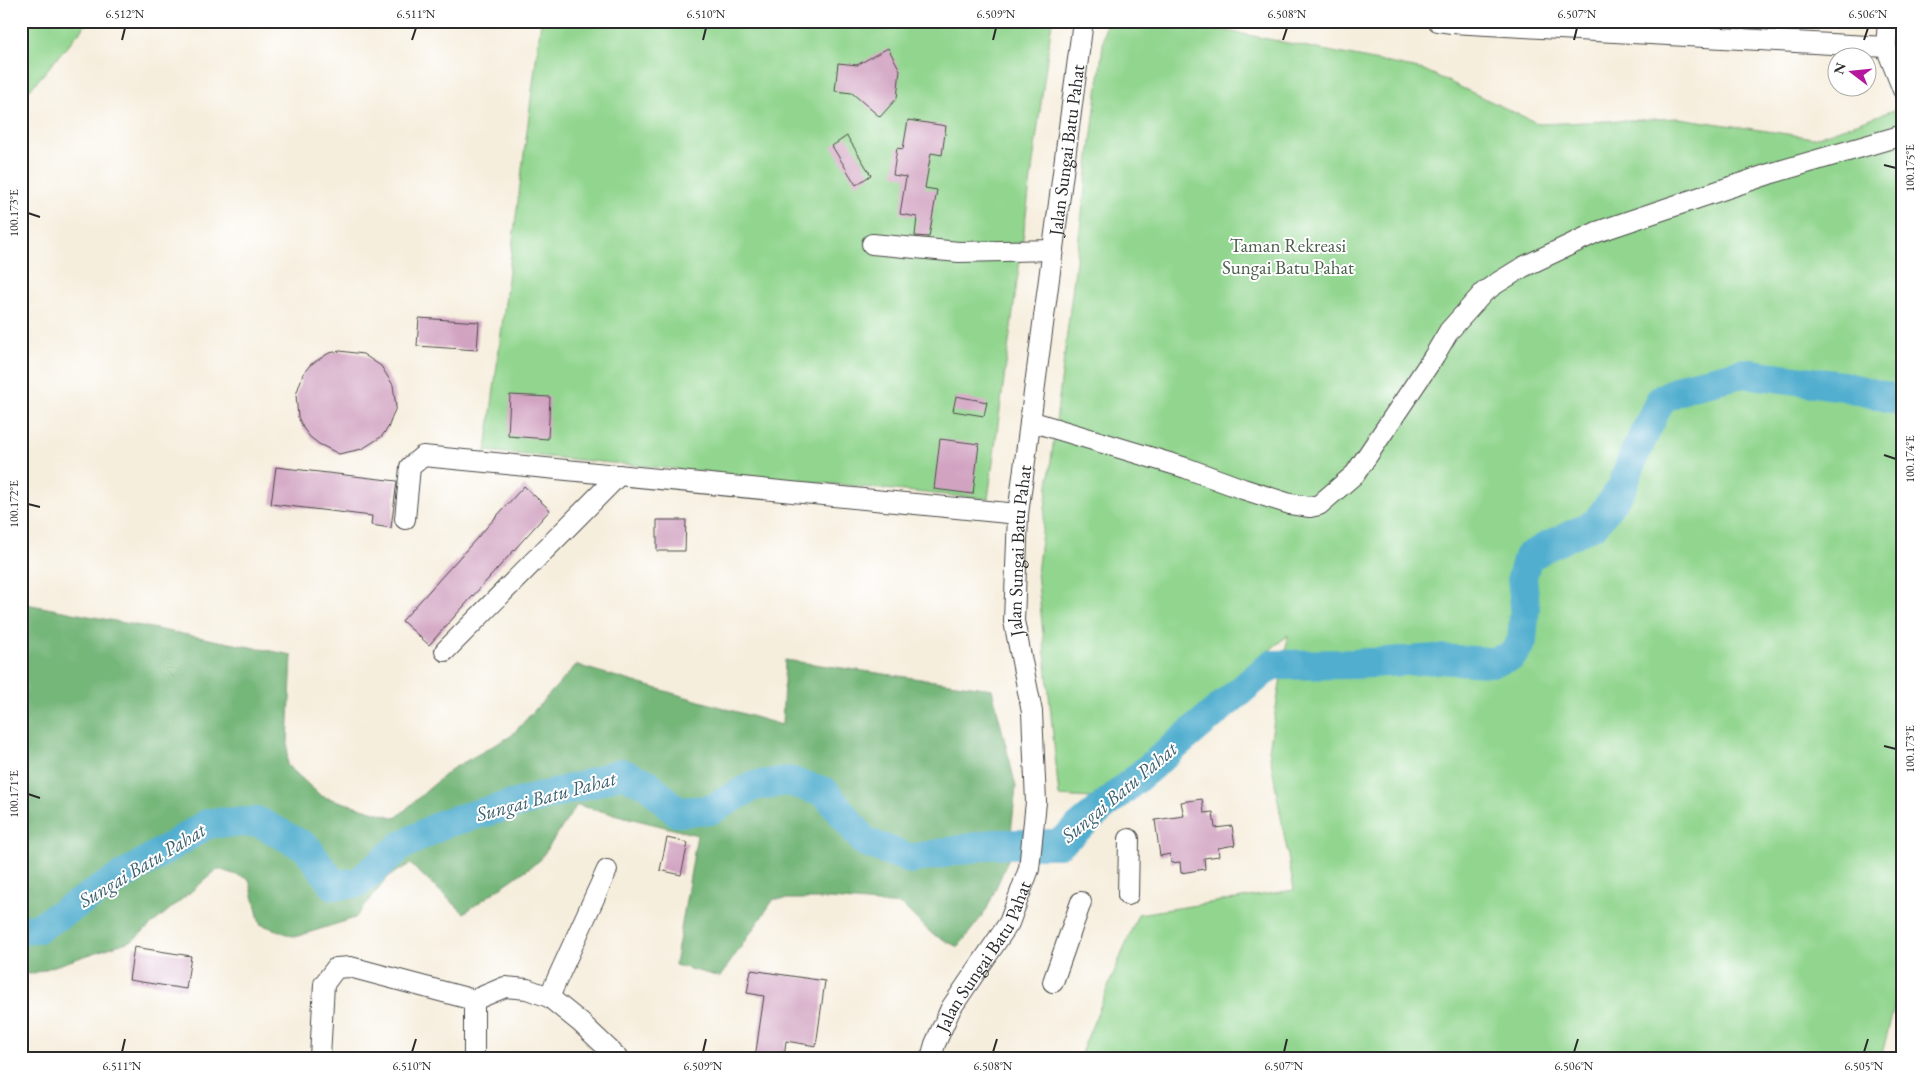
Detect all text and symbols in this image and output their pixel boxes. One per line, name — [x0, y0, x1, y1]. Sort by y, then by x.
text: 6.512°N — [106, 6, 145, 22]
text: 6.511°N — [397, 6, 436, 22]
text: 6.510°N — [687, 6, 726, 22]
text: 6.509°N — [977, 6, 1016, 22]
text: 6.508°N — [1268, 6, 1307, 22]
text: 6.507°N — [1558, 6, 1597, 22]
text: 6.506°N — [1849, 6, 1888, 22]
north arrow — [1826, 48, 1876, 98]
text: N — [1829, 60, 1850, 76]
street label: Jalan Sungai Batu Pahat — [1042, 63, 1090, 239]
text: 100.175°E — [1902, 144, 1918, 192]
text: 100.173°E — [6, 189, 22, 237]
park label: Taman Rekreasi Sungai Batu Pahat — [1222, 233, 1354, 280]
text: 100.174°E — [1902, 435, 1918, 483]
street label: Jalan Sungai Batu Pahat — [1001, 463, 1037, 641]
text: 100.172°E — [6, 480, 22, 528]
text: 100.173°E — [1902, 725, 1918, 773]
water label: Sungai Batu Pahat — [1055, 735, 1183, 849]
water label: Sungai Batu Pahat — [472, 765, 620, 827]
text: 100.171°E — [6, 770, 22, 818]
water label: Sungai Batu Pahat — [73, 816, 211, 914]
street label: Jalan Sungai Batu Pahat — [929, 877, 1036, 1038]
text: 6.511°N — [103, 1058, 142, 1074]
text: 6.510°N — [393, 1058, 432, 1074]
text: 6.509°N — [684, 1058, 723, 1074]
text: 6.508°N — [974, 1058, 1013, 1074]
text: 6.507°N — [1265, 1058, 1304, 1074]
text: 6.506°N — [1555, 1058, 1594, 1074]
text: 6.505°N — [1845, 1058, 1884, 1074]

